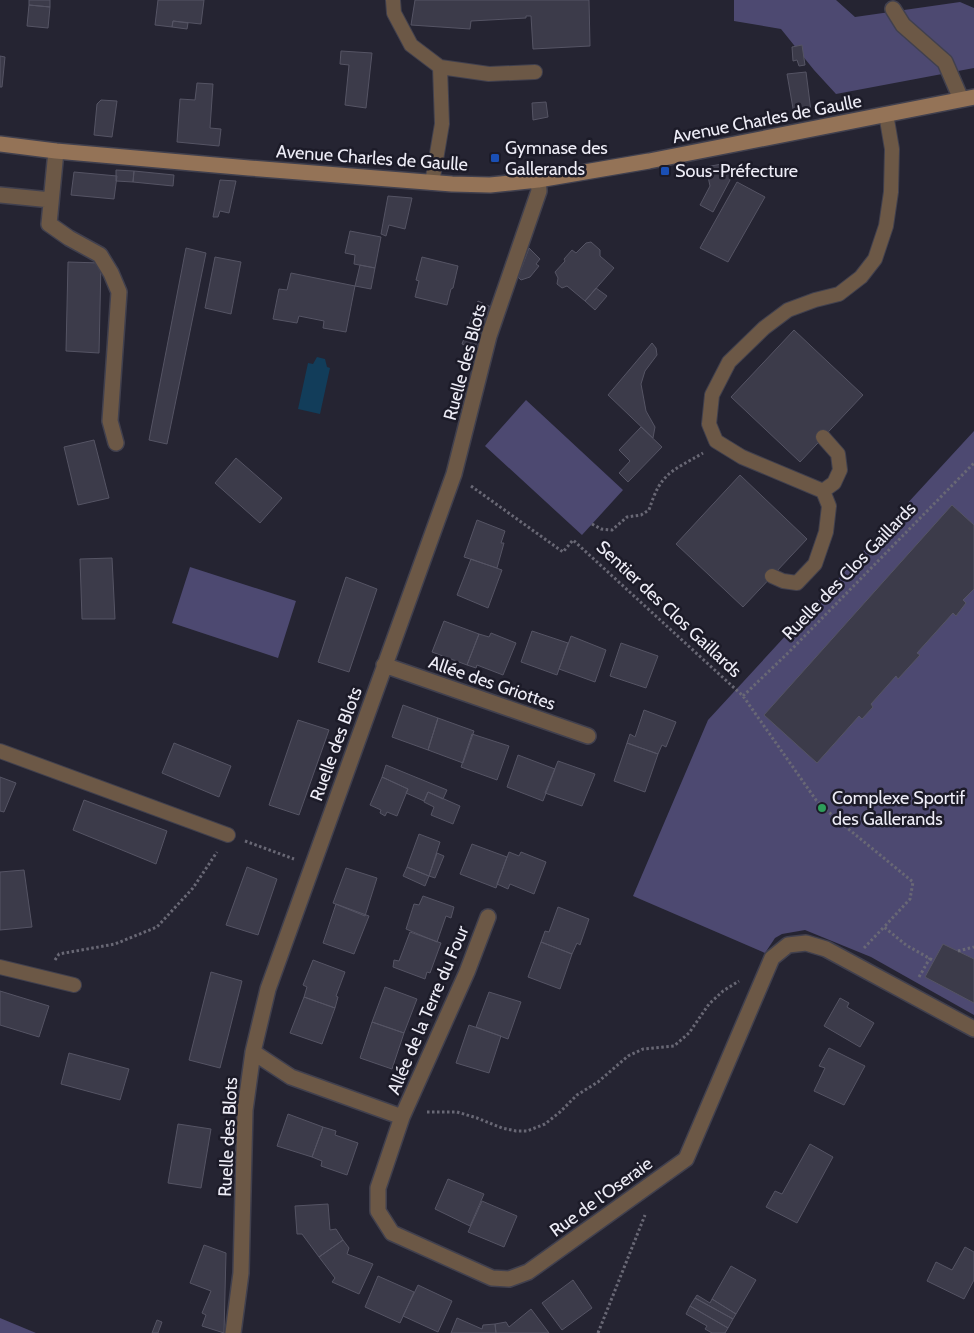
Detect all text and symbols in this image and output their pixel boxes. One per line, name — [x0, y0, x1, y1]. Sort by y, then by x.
street label: Avenue Charles de Gaulle — [671, 90, 863, 148]
place label: Gymnase des Gallerands — [505, 137, 608, 180]
street label: Avenue Charles de Gaulle — [275, 140, 469, 176]
marker: Gymnase des Gallerands — [489, 152, 501, 164]
place label: Sous-Préfecture — [675, 160, 798, 182]
marker: Sous-Préfecture — [659, 165, 671, 177]
street label: Ruelle des Blots — [439, 301, 491, 423]
street label: Ruelle des Clos Gaillards — [778, 498, 920, 644]
street label: Sentier des Clos Gaillards — [592, 536, 746, 682]
street label: Allée des Griottes — [426, 651, 558, 715]
street label: Ruelle des Blots — [305, 684, 367, 804]
place label: Complexe Sportif des Gallerands — [832, 787, 965, 830]
marker: Complexe Sportif des Gallerands — [816, 802, 828, 814]
street label: Allée de la Terre du Four — [383, 922, 474, 1098]
street label: Ruelle des Blots — [214, 1077, 242, 1197]
street label: Rue de l'Oseraie — [545, 1152, 657, 1242]

